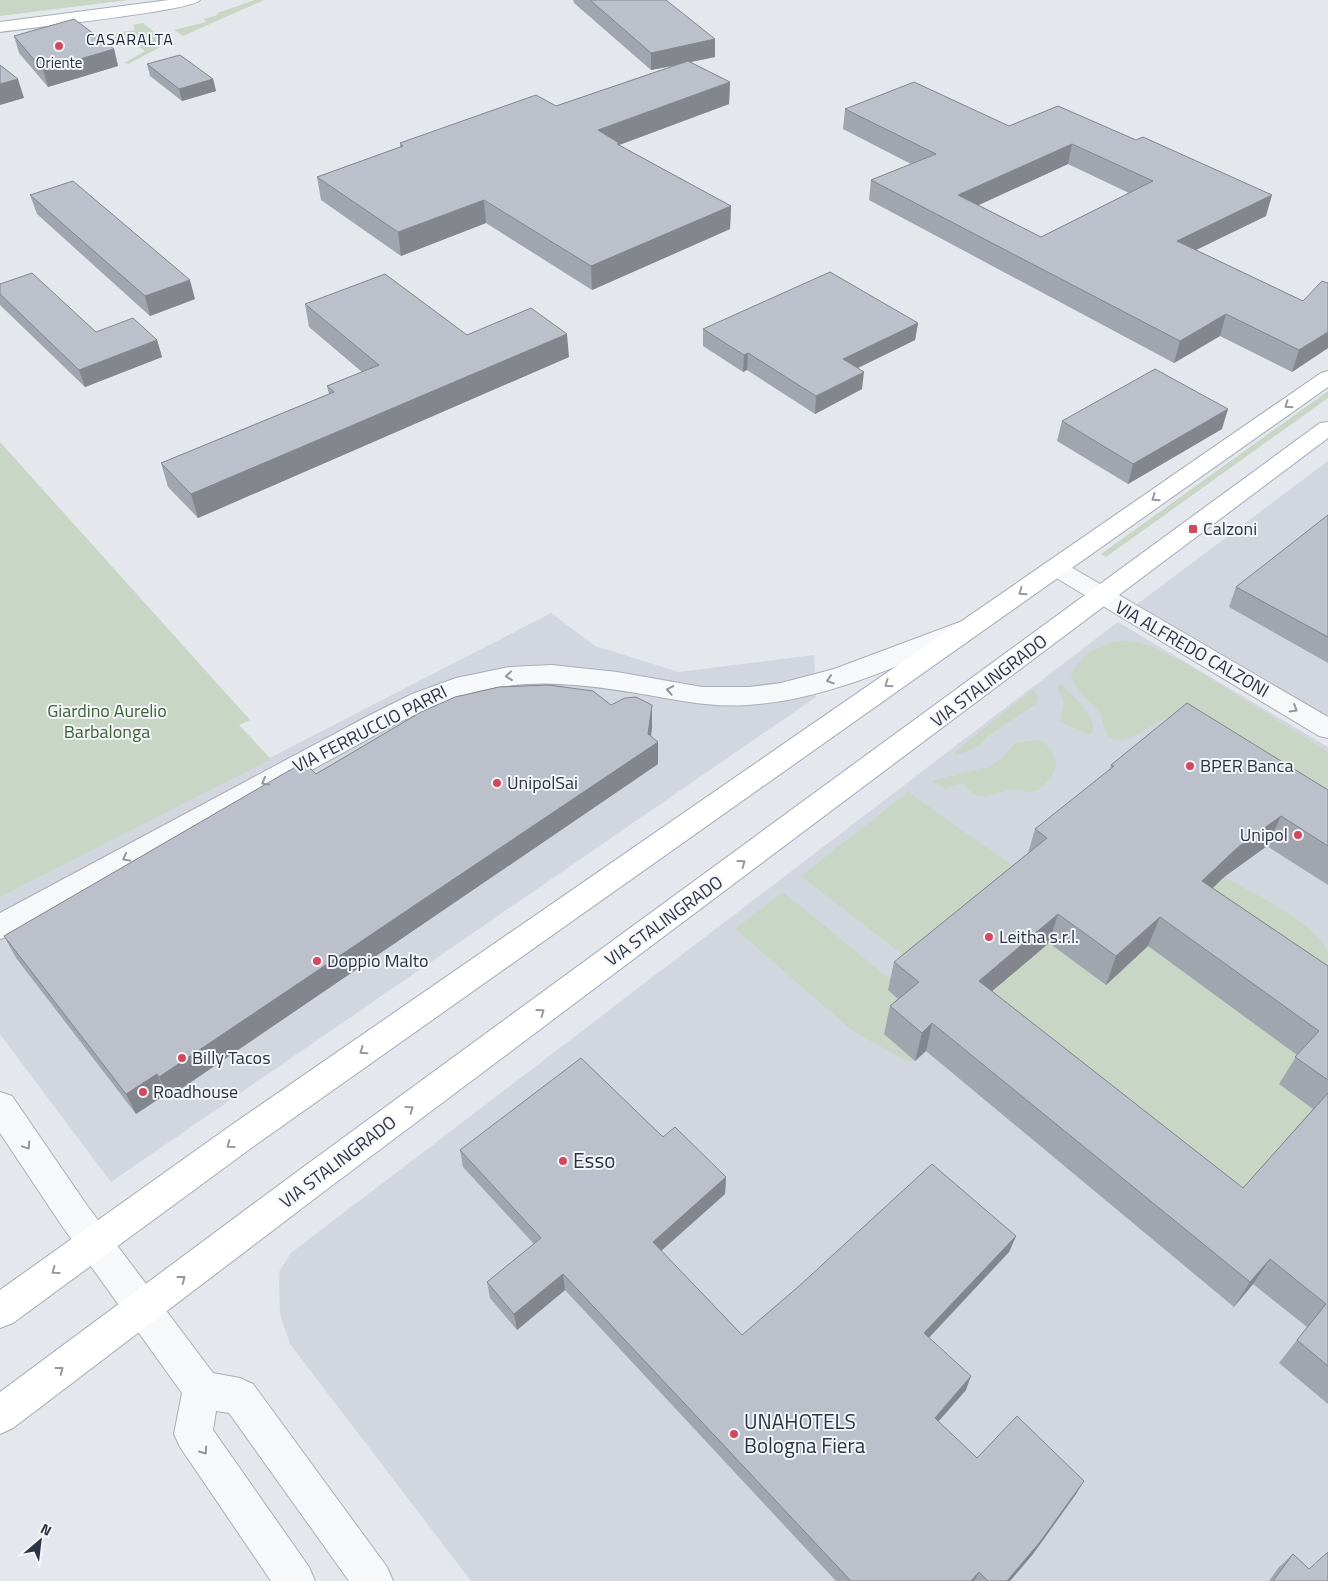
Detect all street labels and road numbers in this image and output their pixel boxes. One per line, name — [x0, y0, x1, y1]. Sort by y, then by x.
street label: VIA ALFREDO CALZONI — [1110, 593, 1274, 704]
street label: VIA STALINGRADO — [925, 628, 1053, 734]
street label: VIA FERRUCCIO PARRI — [288, 678, 452, 779]
street label: VIA STALINGRADO — [599, 868, 728, 973]
street label: VIA STALINGRADO — [274, 1109, 402, 1215]

